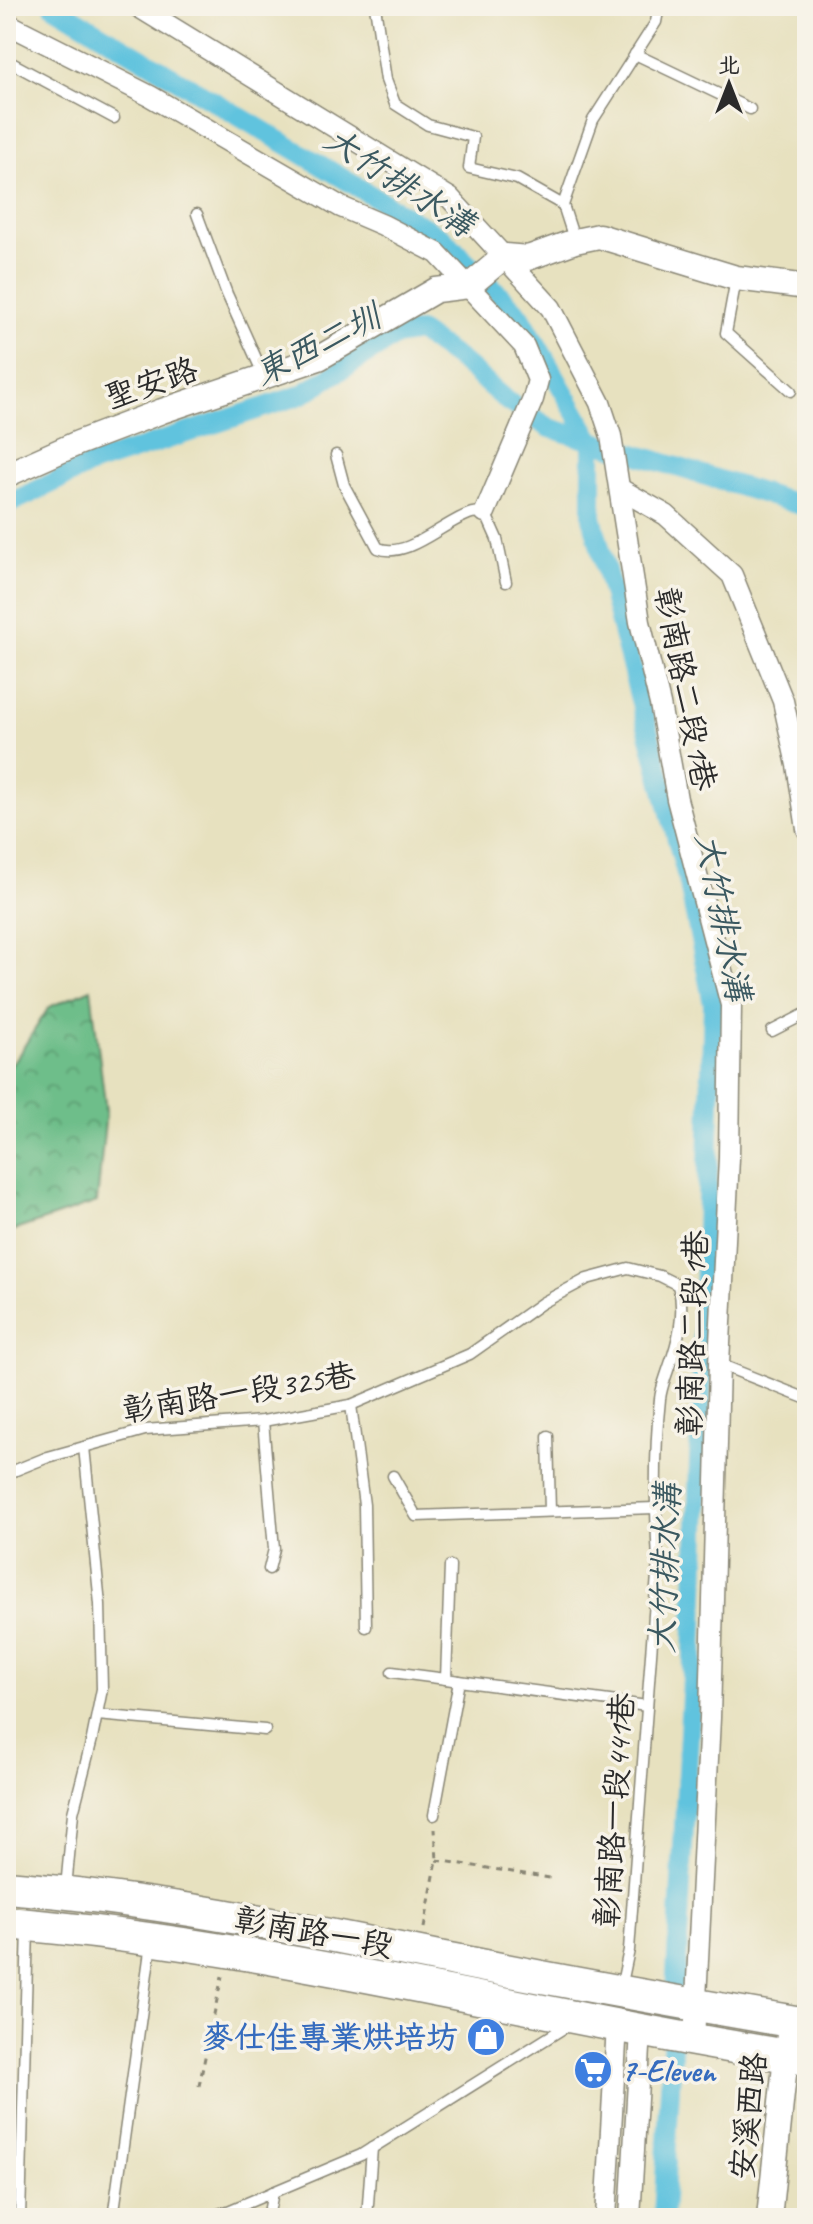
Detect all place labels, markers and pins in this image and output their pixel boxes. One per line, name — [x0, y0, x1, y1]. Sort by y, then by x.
shop icon: 麥仕佳專業烘培坊 — [465, 2016, 507, 2058]
place label: 麥仕佳專業烘培坊 — [202, 2017, 458, 2058]
supermarket icon: 7-Eleven — [572, 2049, 614, 2091]
place label: 7-Eleven — [621, 2050, 717, 2091]

